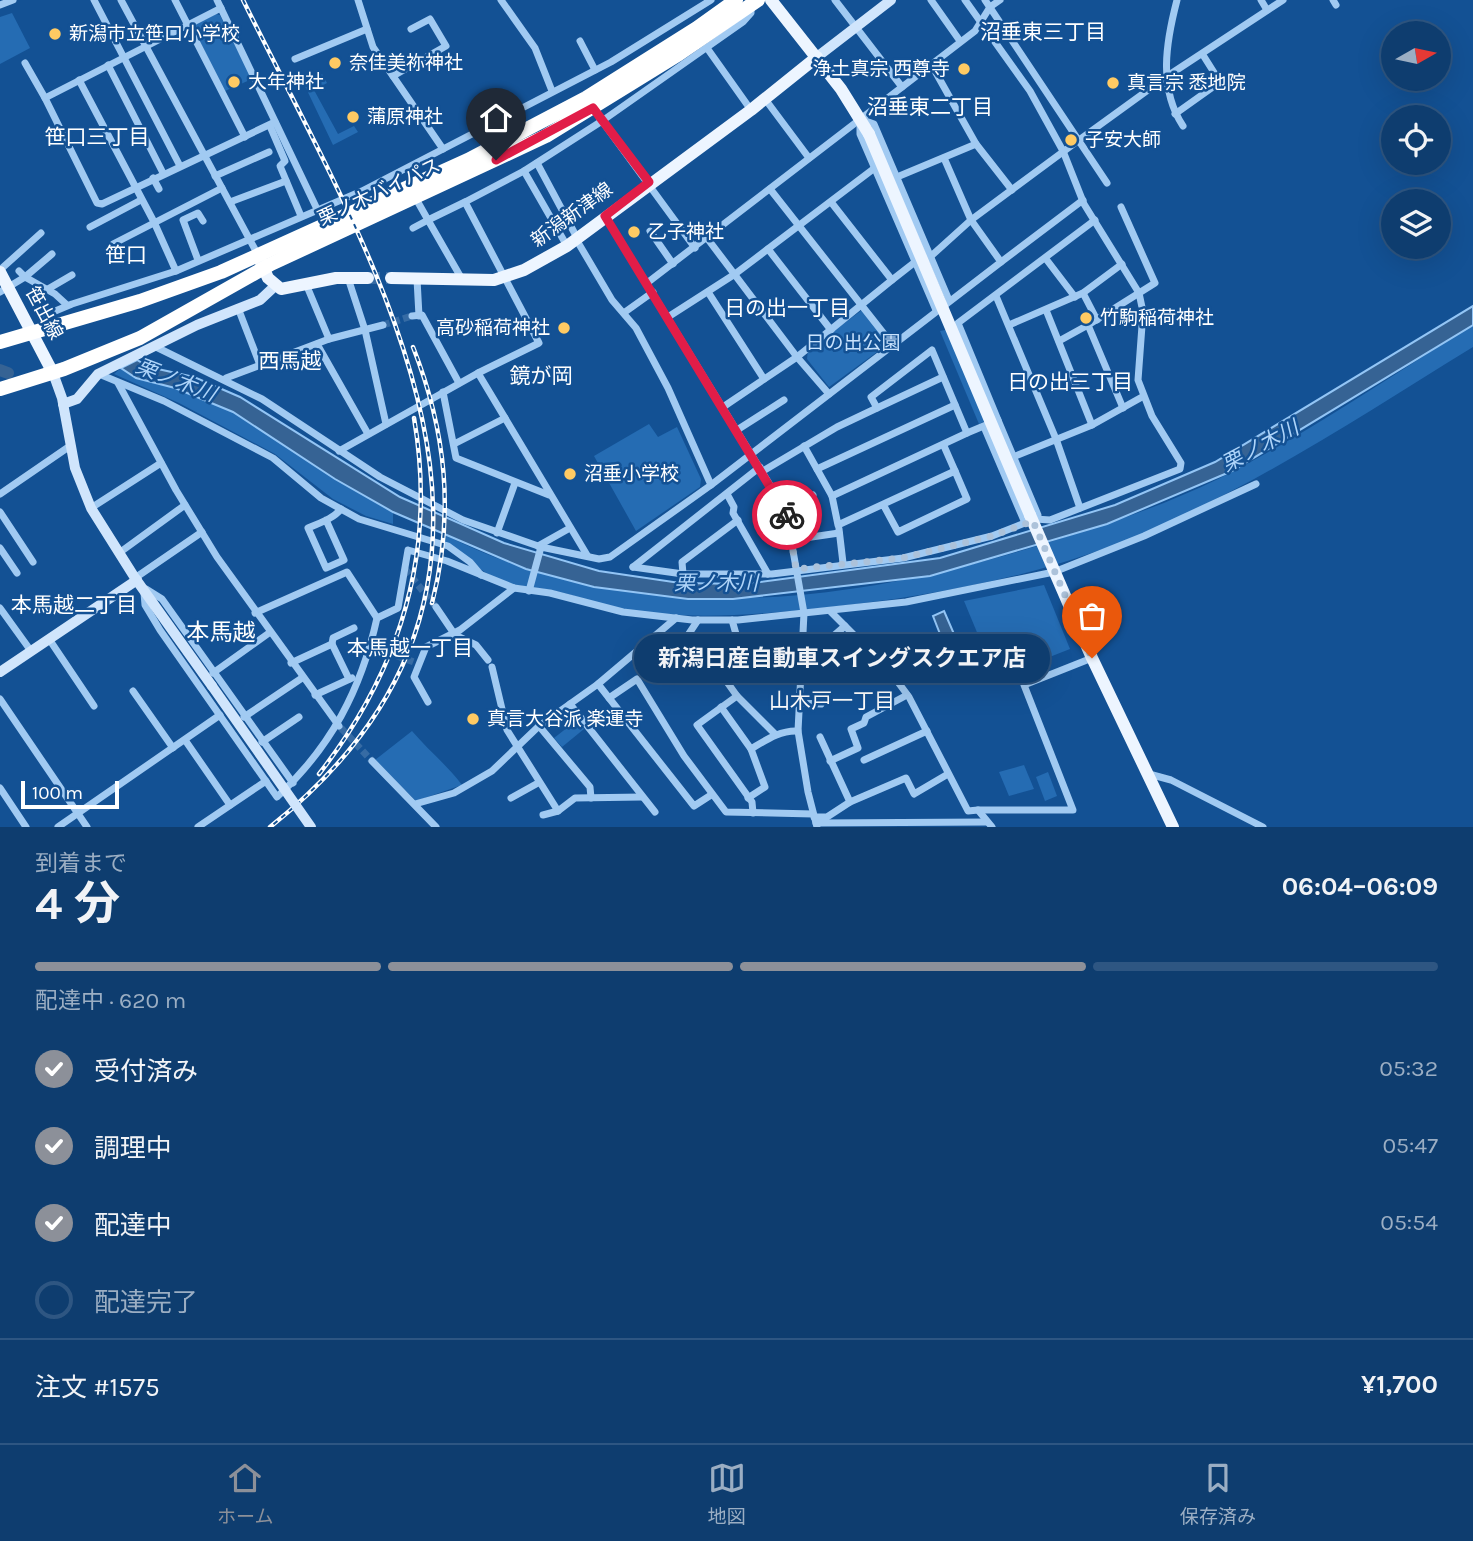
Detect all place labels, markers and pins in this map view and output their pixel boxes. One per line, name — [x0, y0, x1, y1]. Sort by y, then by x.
place label: 新潟市立笹口小学校 — [69, 23, 240, 45]
marker: 新潟市立笹口小学校 — [47, 26, 63, 42]
place label: 奈佳美祢神社 — [349, 52, 463, 74]
marker: 奈佳美祢神社 — [327, 55, 343, 71]
place label: 浄土真宗 西尊寺 — [812, 58, 950, 80]
marker: 浄土真宗 西尊寺 — [956, 61, 972, 77]
place label: 大年神社 — [248, 71, 324, 93]
place label: 真言宗 悉地院 — [1127, 72, 1246, 94]
marker: 大年神社 — [226, 74, 242, 90]
marker: 真言宗 悉地院 — [1105, 75, 1121, 91]
pin — [466, 88, 526, 160]
place label: 蒲原神社 — [367, 106, 443, 128]
marker: 蒲原神社 — [345, 109, 361, 125]
place label: 子安大師 — [1085, 129, 1161, 151]
marker: 子安大師 — [1063, 132, 1079, 148]
place label: 乙子神社 — [648, 221, 724, 243]
marker: 乙子神社 — [626, 224, 642, 240]
place label: 竹駒稲荷神社 — [1100, 307, 1214, 329]
marker: 竹駒稲荷神社 — [1078, 310, 1094, 326]
place label: 高砂稲荷神社 — [436, 317, 550, 339]
marker: 高砂稲荷神社 — [556, 320, 572, 336]
place label: 沼垂小学校 — [584, 463, 679, 485]
marker: 沼垂小学校 — [562, 466, 578, 482]
pin — [1062, 586, 1122, 658]
callout: 新潟日産自動車スイングスクエア店 — [634, 634, 1050, 682]
place label: 真言大谷派 楽運寺 — [487, 708, 644, 730]
marker: 真言大谷派 楽運寺 — [465, 711, 481, 727]

